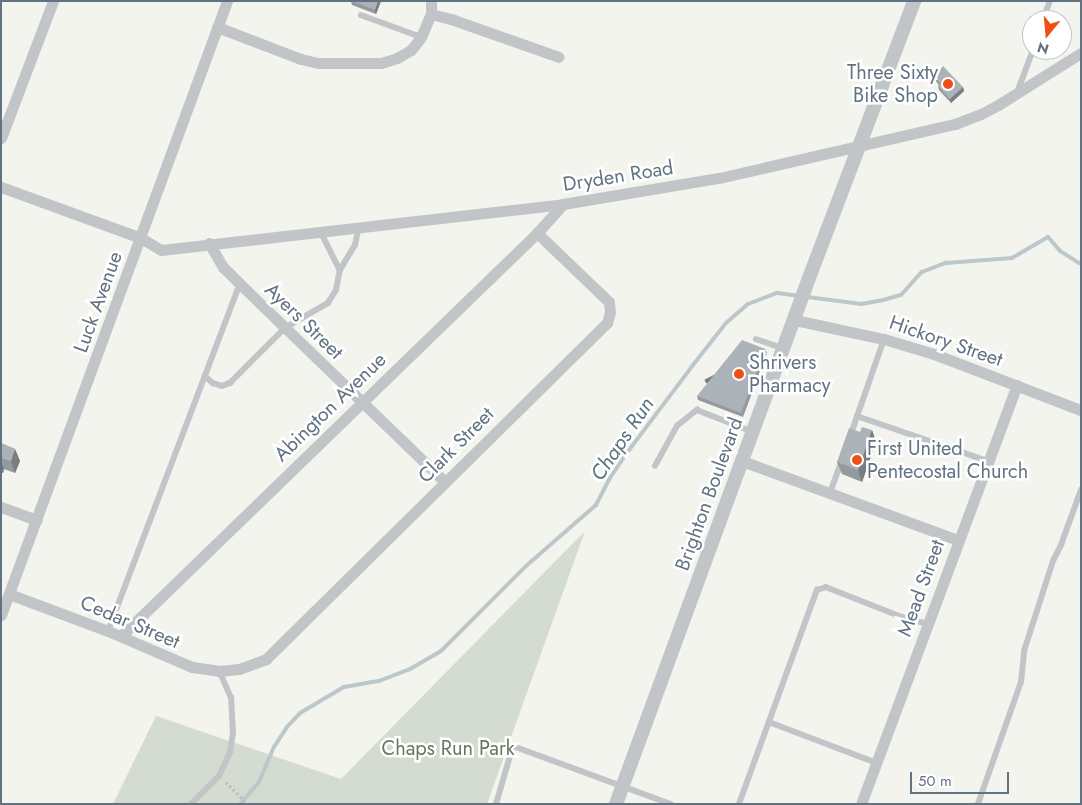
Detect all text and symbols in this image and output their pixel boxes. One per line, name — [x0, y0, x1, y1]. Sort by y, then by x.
north arrow — [1022, 10, 1072, 60]
text: N — [1035, 37, 1051, 60]
place label: Three Sixty Bike Shop — [847, 60, 938, 107]
marker: Three Sixty Bike Shop — [942, 78, 954, 90]
street label: Dryden Road — [561, 155, 675, 197]
street label: Luck Avenue — [69, 248, 127, 356]
street label: Ayers Street — [260, 278, 348, 364]
street label: Hickory Street — [886, 310, 1006, 372]
street label: Abington Avenue — [269, 348, 391, 466]
place label: Shrivers Pharmacy — [749, 350, 831, 397]
marker: Shrivers Pharmacy — [733, 368, 745, 380]
water label: Chaps Run — [585, 392, 659, 486]
street label: Clark Street — [413, 402, 499, 488]
street label: Brighton Boulevard — [670, 414, 748, 574]
place label: First United Pentecostal Church — [867, 436, 1028, 483]
marker: First United Pentecostal Church — [851, 454, 863, 466]
street label: Mead Street — [892, 536, 950, 640]
street label: Cedar Street — [77, 590, 183, 654]
park label: Chaps Run Park — [381, 736, 515, 760]
scale bar — [912, 762, 1011, 794]
text: 50 m — [918, 770, 952, 792]

